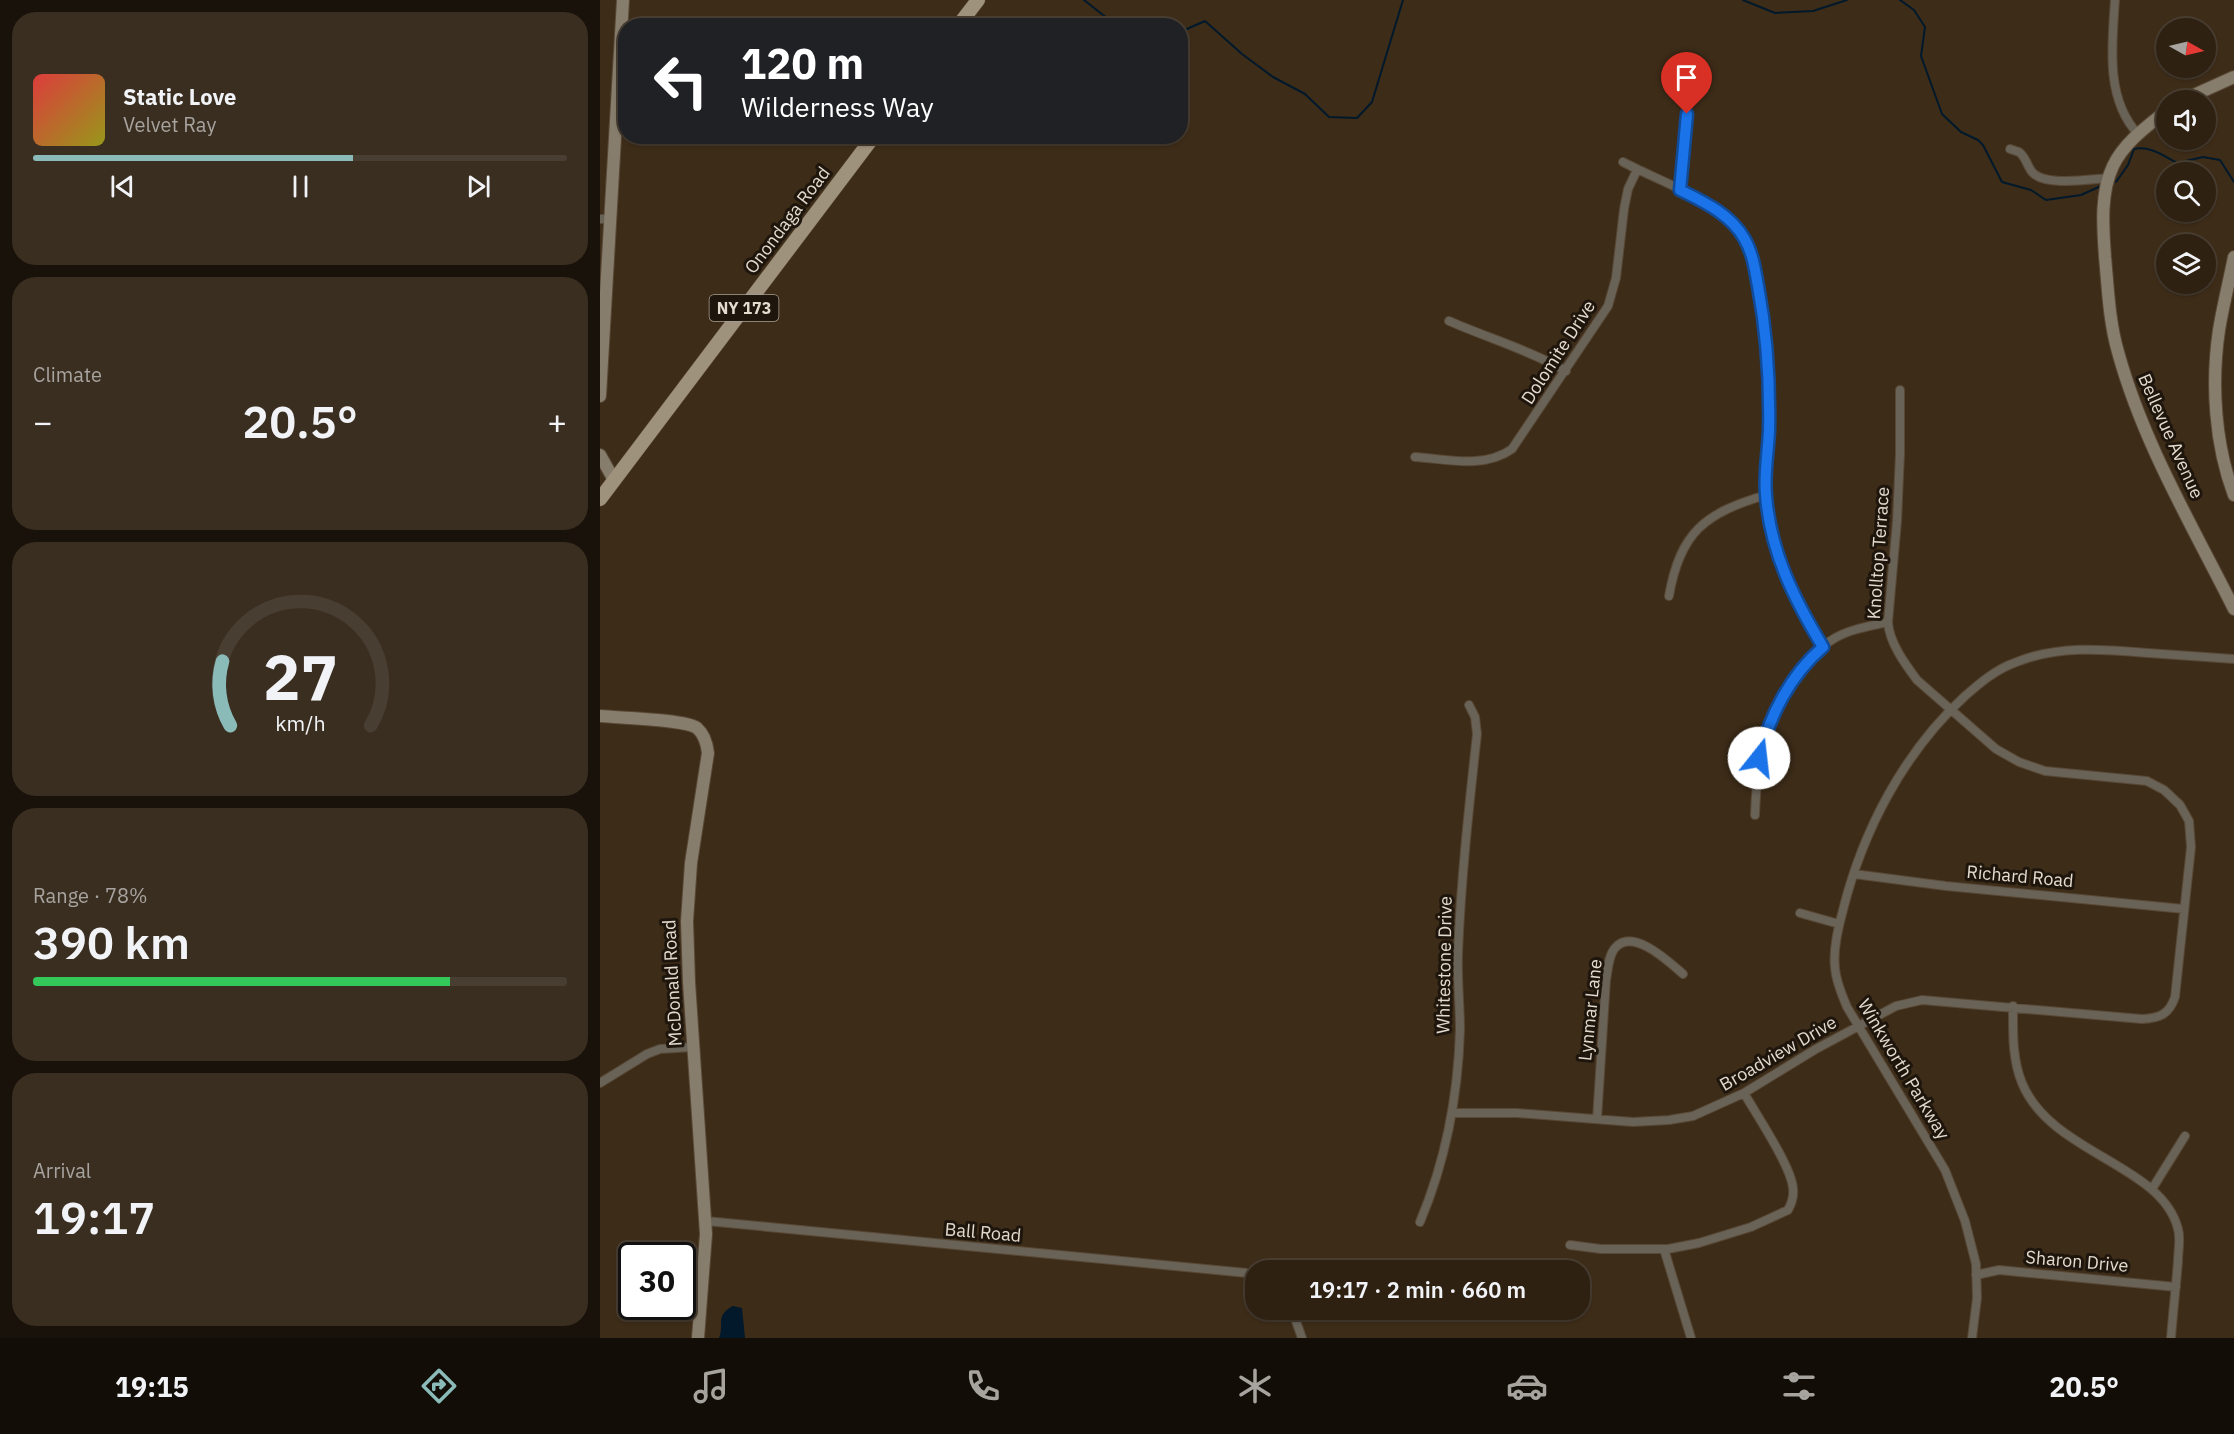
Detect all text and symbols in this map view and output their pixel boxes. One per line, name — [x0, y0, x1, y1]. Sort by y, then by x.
north arrow — [2156, 18, 2216, 78]
map controls — [2156, 18, 2216, 294]
text: 120 m — [741, 36, 864, 91]
icon: left — [642, 42, 720, 120]
pin — [1661, 52, 1712, 114]
icon: arrive — [1670, 61, 1703, 94]
text: Static Love — [123, 82, 236, 111]
text: Wilderness Way — [741, 89, 934, 124]
button: sound — [2156, 90, 2216, 150]
text: Velvet Ray — [123, 111, 216, 138]
street label: Onondaga Road — [739, 162, 835, 278]
button: search — [2156, 162, 2216, 222]
icon: previous — [106, 170, 139, 203]
icon: pause — [284, 170, 317, 203]
icon: next — [462, 170, 495, 203]
button: layers — [2156, 234, 2216, 294]
road number: NY 173 — [710, 295, 778, 321]
street label: Dolomite Drive — [1516, 296, 1600, 408]
text: Climate — [33, 361, 102, 388]
street label: Bellevue Avenue — [2133, 370, 2209, 502]
text: 20.5° — [242, 392, 358, 450]
text: − — [33, 400, 53, 443]
text: + — [547, 400, 567, 443]
street label: Knolltop Terrace — [1862, 486, 1894, 620]
text: 27 — [263, 636, 337, 717]
text: km/h — [275, 709, 325, 737]
position arrow — [1727, 726, 1791, 790]
street label: Richard Road — [1965, 860, 2075, 892]
text: Range · 78% — [33, 882, 148, 909]
street label: Whitestone Drive — [1431, 896, 1457, 1034]
text: 390 km — [33, 913, 190, 971]
street label: McDonald Road — [657, 919, 687, 1047]
street label: Lynmar Lane — [1573, 958, 1607, 1062]
street label: Winkworth Parkway — [1853, 994, 1955, 1144]
street label: Broadview Drive — [1715, 1010, 1841, 1096]
text: Arrival — [33, 1157, 91, 1184]
text: 19:17 — [33, 1188, 155, 1246]
street label: Ball Road — [944, 1217, 1022, 1247]
speed limit sign: 30 — [618, 1242, 696, 1320]
street label: Sharon Drive — [2025, 1245, 2129, 1277]
text: 19:17 · 2 min · 660 m — [1309, 1275, 1526, 1304]
icon: directions — [418, 1365, 460, 1407]
icon: music — [690, 1365, 732, 1407]
icon: phone — [962, 1365, 1004, 1407]
icon: climate — [1234, 1365, 1276, 1407]
icon: car — [1506, 1365, 1548, 1407]
icon: filters — [1778, 1365, 1820, 1407]
text: 19:15 — [115, 1369, 189, 1404]
text: 20.5° — [2049, 1369, 2119, 1404]

